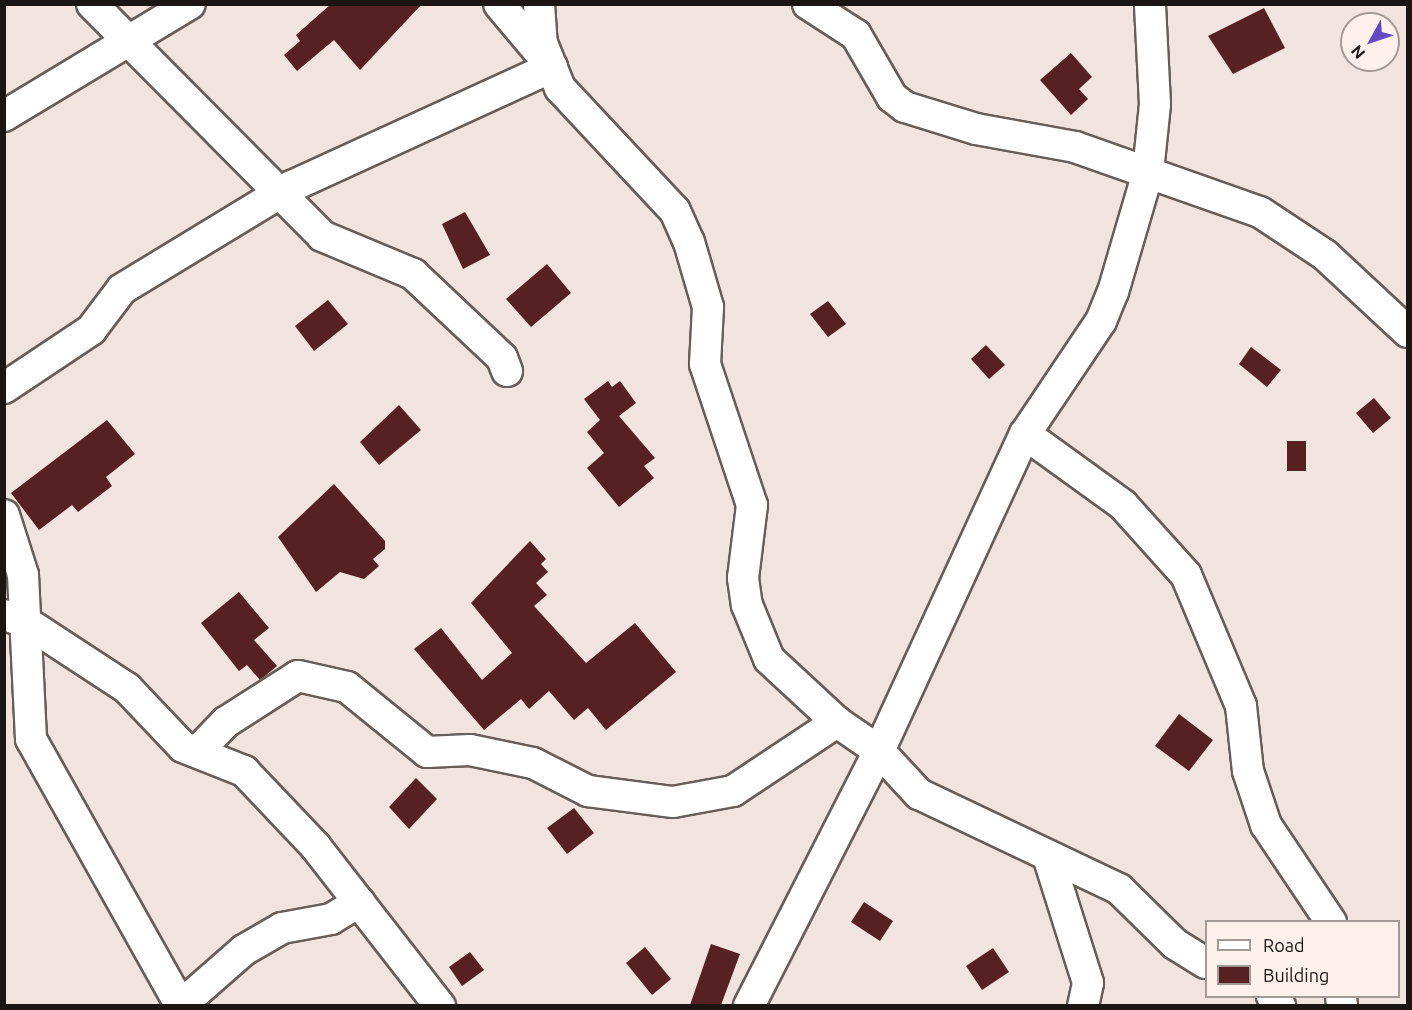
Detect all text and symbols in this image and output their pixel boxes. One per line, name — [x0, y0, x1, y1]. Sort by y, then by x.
north arrow — [1340, 12, 1400, 72]
text: N — [1347, 42, 1368, 63]
legend — [1205, 920, 1400, 998]
text: Road — [1263, 935, 1305, 955]
text: Building — [1263, 965, 1329, 985]

